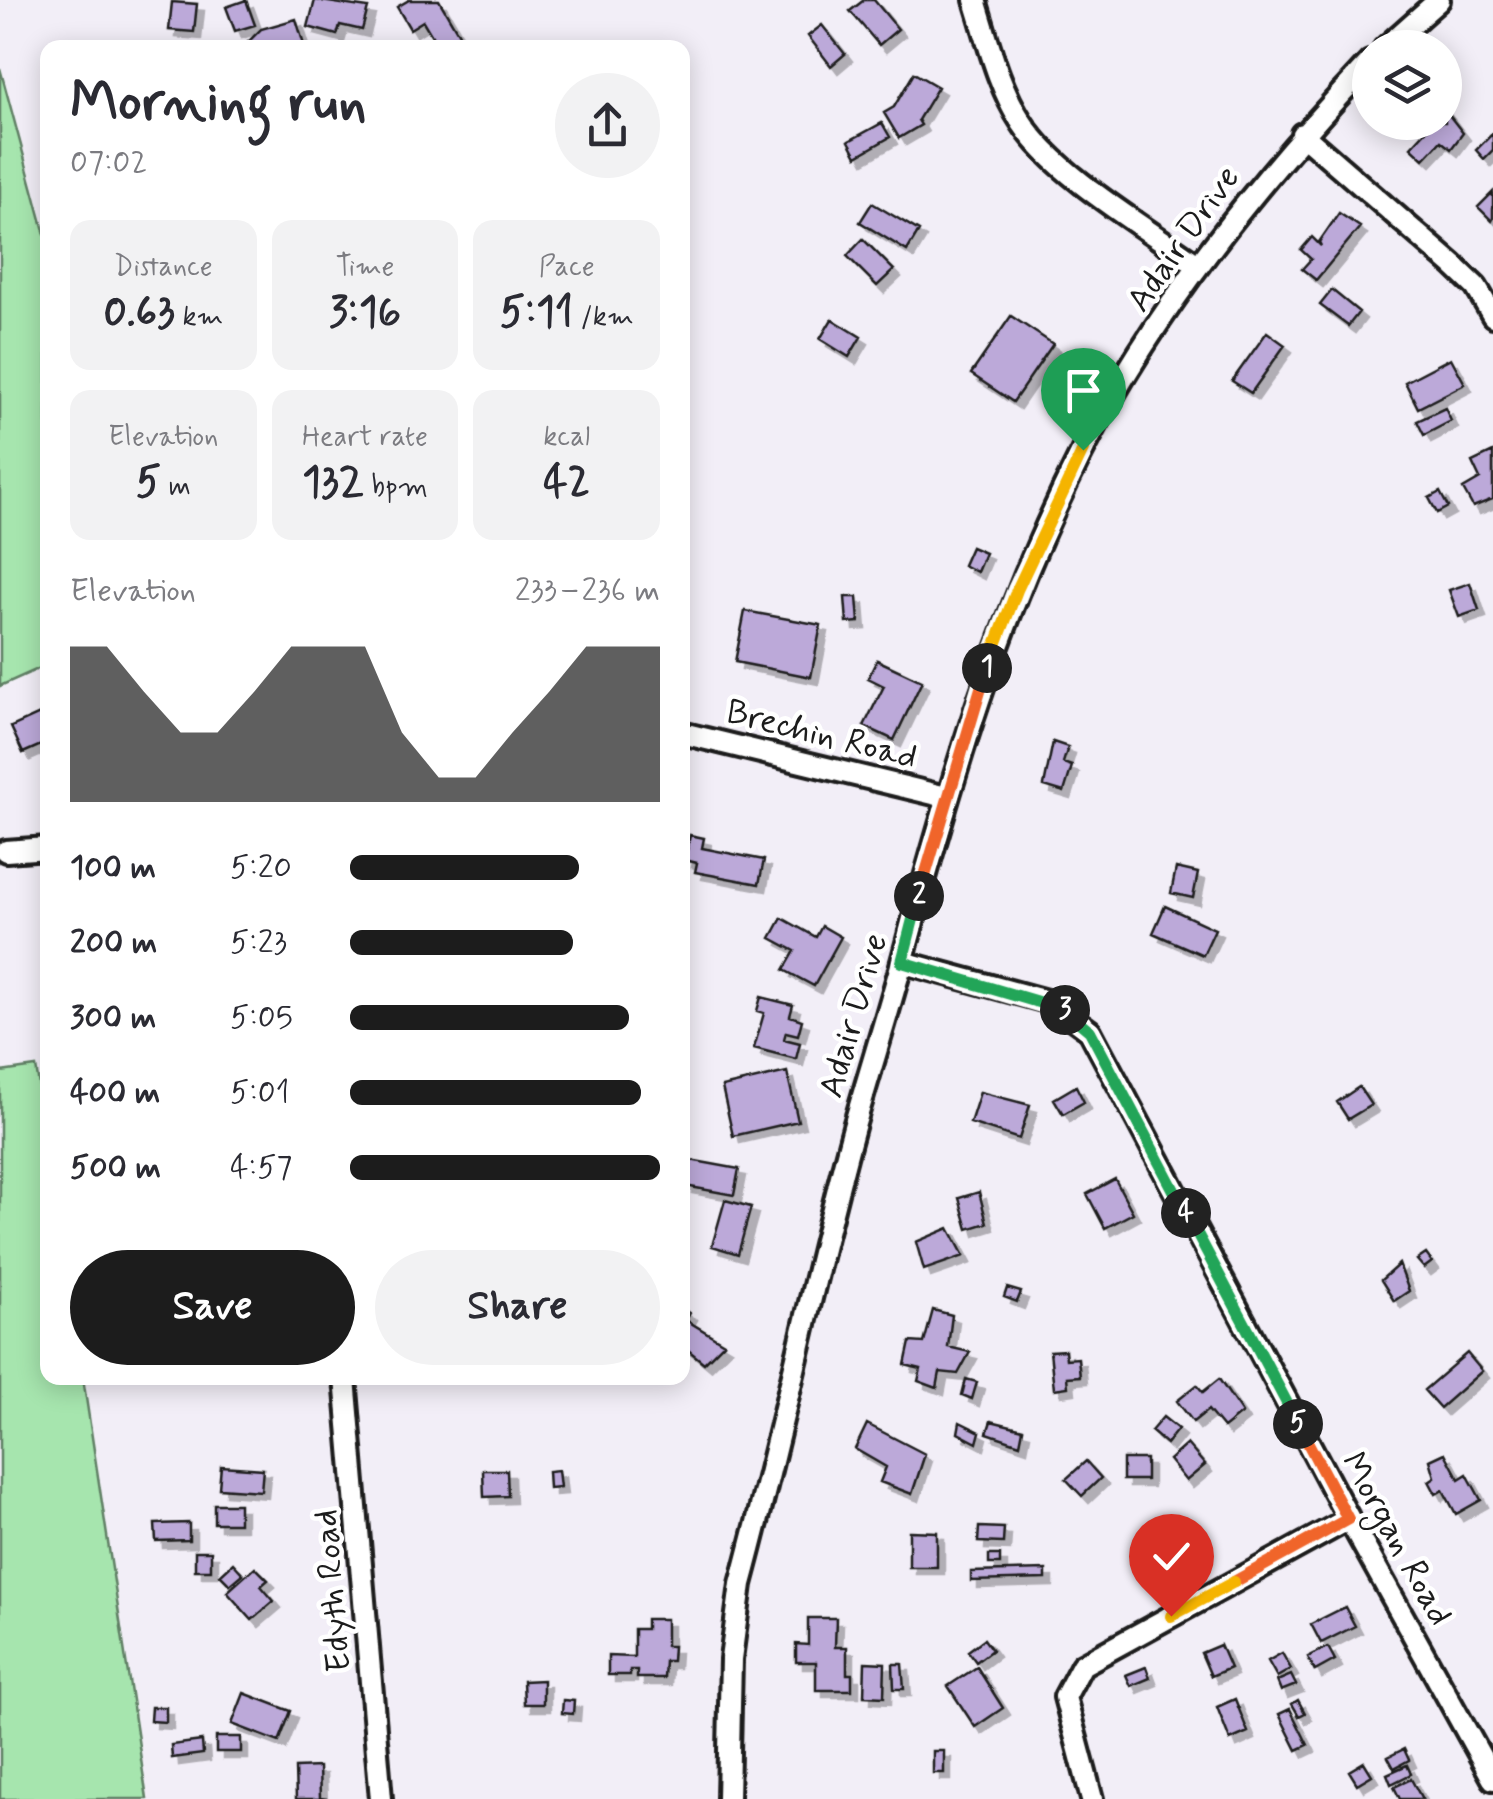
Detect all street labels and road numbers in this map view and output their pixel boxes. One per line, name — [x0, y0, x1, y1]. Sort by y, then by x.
street label: Adair Drive — [1116, 157, 1251, 321]
street label: Brechin Road — [721, 689, 922, 781]
street label: Adair Drive — [809, 928, 899, 1103]
street label: Morgan Road — [1327, 1444, 1463, 1635]
street label: Edyth Road — [303, 1507, 363, 1674]

